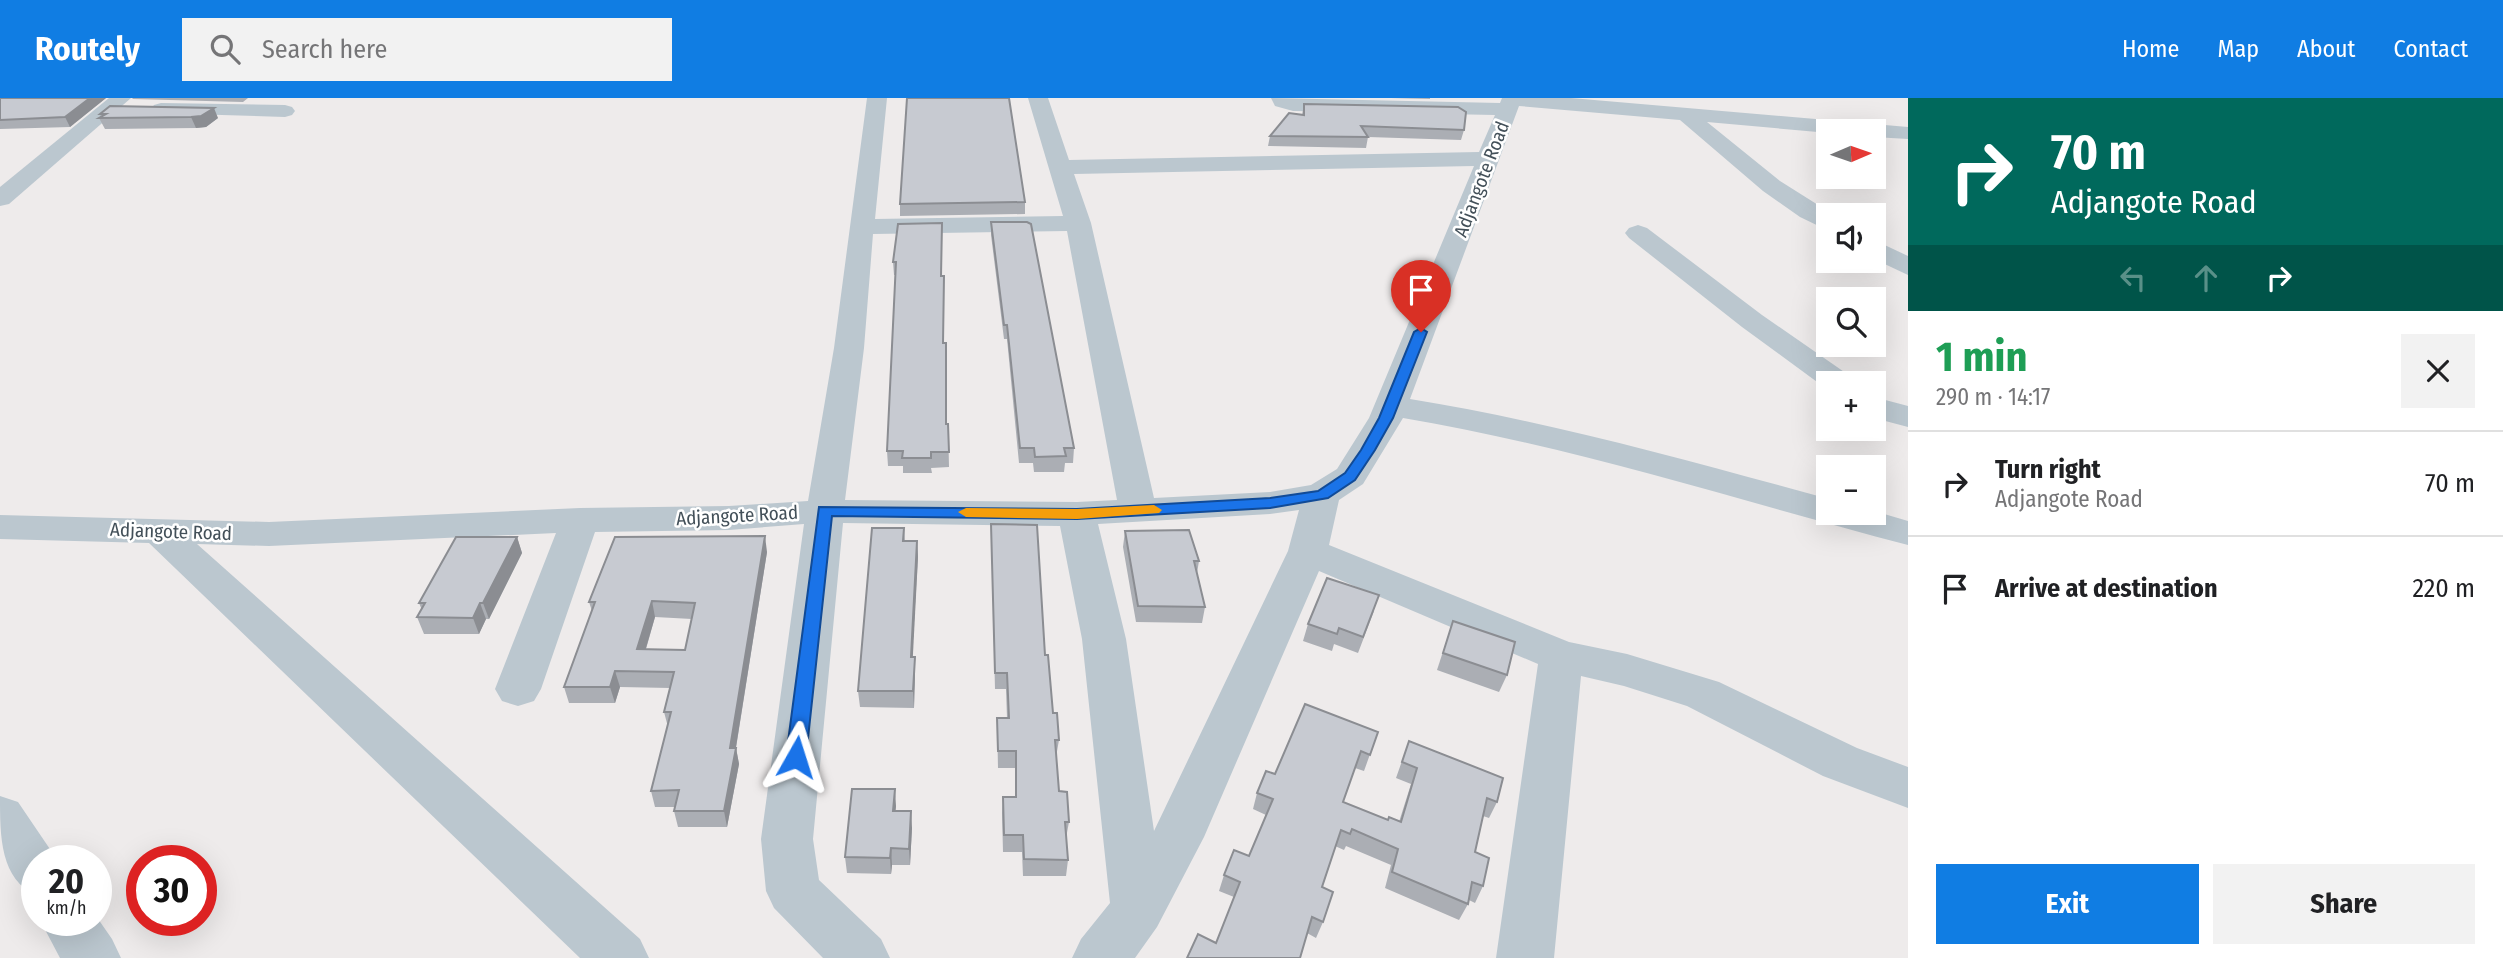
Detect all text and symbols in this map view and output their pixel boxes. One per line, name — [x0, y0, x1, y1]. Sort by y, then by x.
search box — [182, 18, 672, 81]
text: Routely — [35, 29, 140, 69]
icon: search — [206, 30, 244, 68]
text: Search here — [262, 34, 387, 65]
text: Home — [2122, 35, 2179, 63]
text: Map — [2217, 35, 2259, 63]
text: About — [2297, 35, 2355, 63]
text: Contact — [2393, 35, 2468, 63]
street label: Adjangote Road — [1449, 118, 1514, 240]
north arrow — [1816, 119, 1886, 189]
map controls — [1816, 119, 1886, 525]
text: 70 m — [2051, 123, 2146, 182]
icon: right — [1936, 126, 2027, 217]
text: Adjangote Road — [2051, 183, 2257, 221]
button: sound — [1816, 203, 1886, 273]
icon: left — [2114, 259, 2152, 297]
icon: ahead — [2187, 259, 2225, 297]
icon: right — [2260, 259, 2298, 297]
pin — [1391, 260, 1451, 332]
icon: arrive — [1402, 271, 1440, 309]
button: search — [1816, 287, 1886, 357]
text: 1 min — [1936, 332, 2027, 382]
button: close — [2401, 334, 2475, 408]
button: + — [1816, 371, 1886, 441]
text: 290 m · 14:17 — [1936, 383, 2050, 411]
text: Turn right — [1995, 454, 2101, 485]
button: − — [1816, 455, 1886, 525]
icon: right — [1936, 465, 1974, 503]
text: 70 m — [2425, 468, 2475, 499]
text: Adjangote Road — [1995, 485, 2143, 513]
street label: Adjangote Road — [675, 501, 799, 530]
street label: Adjangote Road — [110, 518, 232, 545]
icon: arrive — [1936, 570, 1974, 608]
text: Arrive at destination — [1995, 573, 2218, 604]
text: 220 m — [2412, 573, 2475, 604]
position arrow — [759, 720, 833, 794]
speed limit sign: 30 — [126, 845, 217, 936]
text: 20 — [49, 860, 84, 902]
button: Exit — [1936, 864, 2199, 944]
button: Share — [2213, 864, 2475, 944]
text: km/h — [46, 897, 87, 919]

